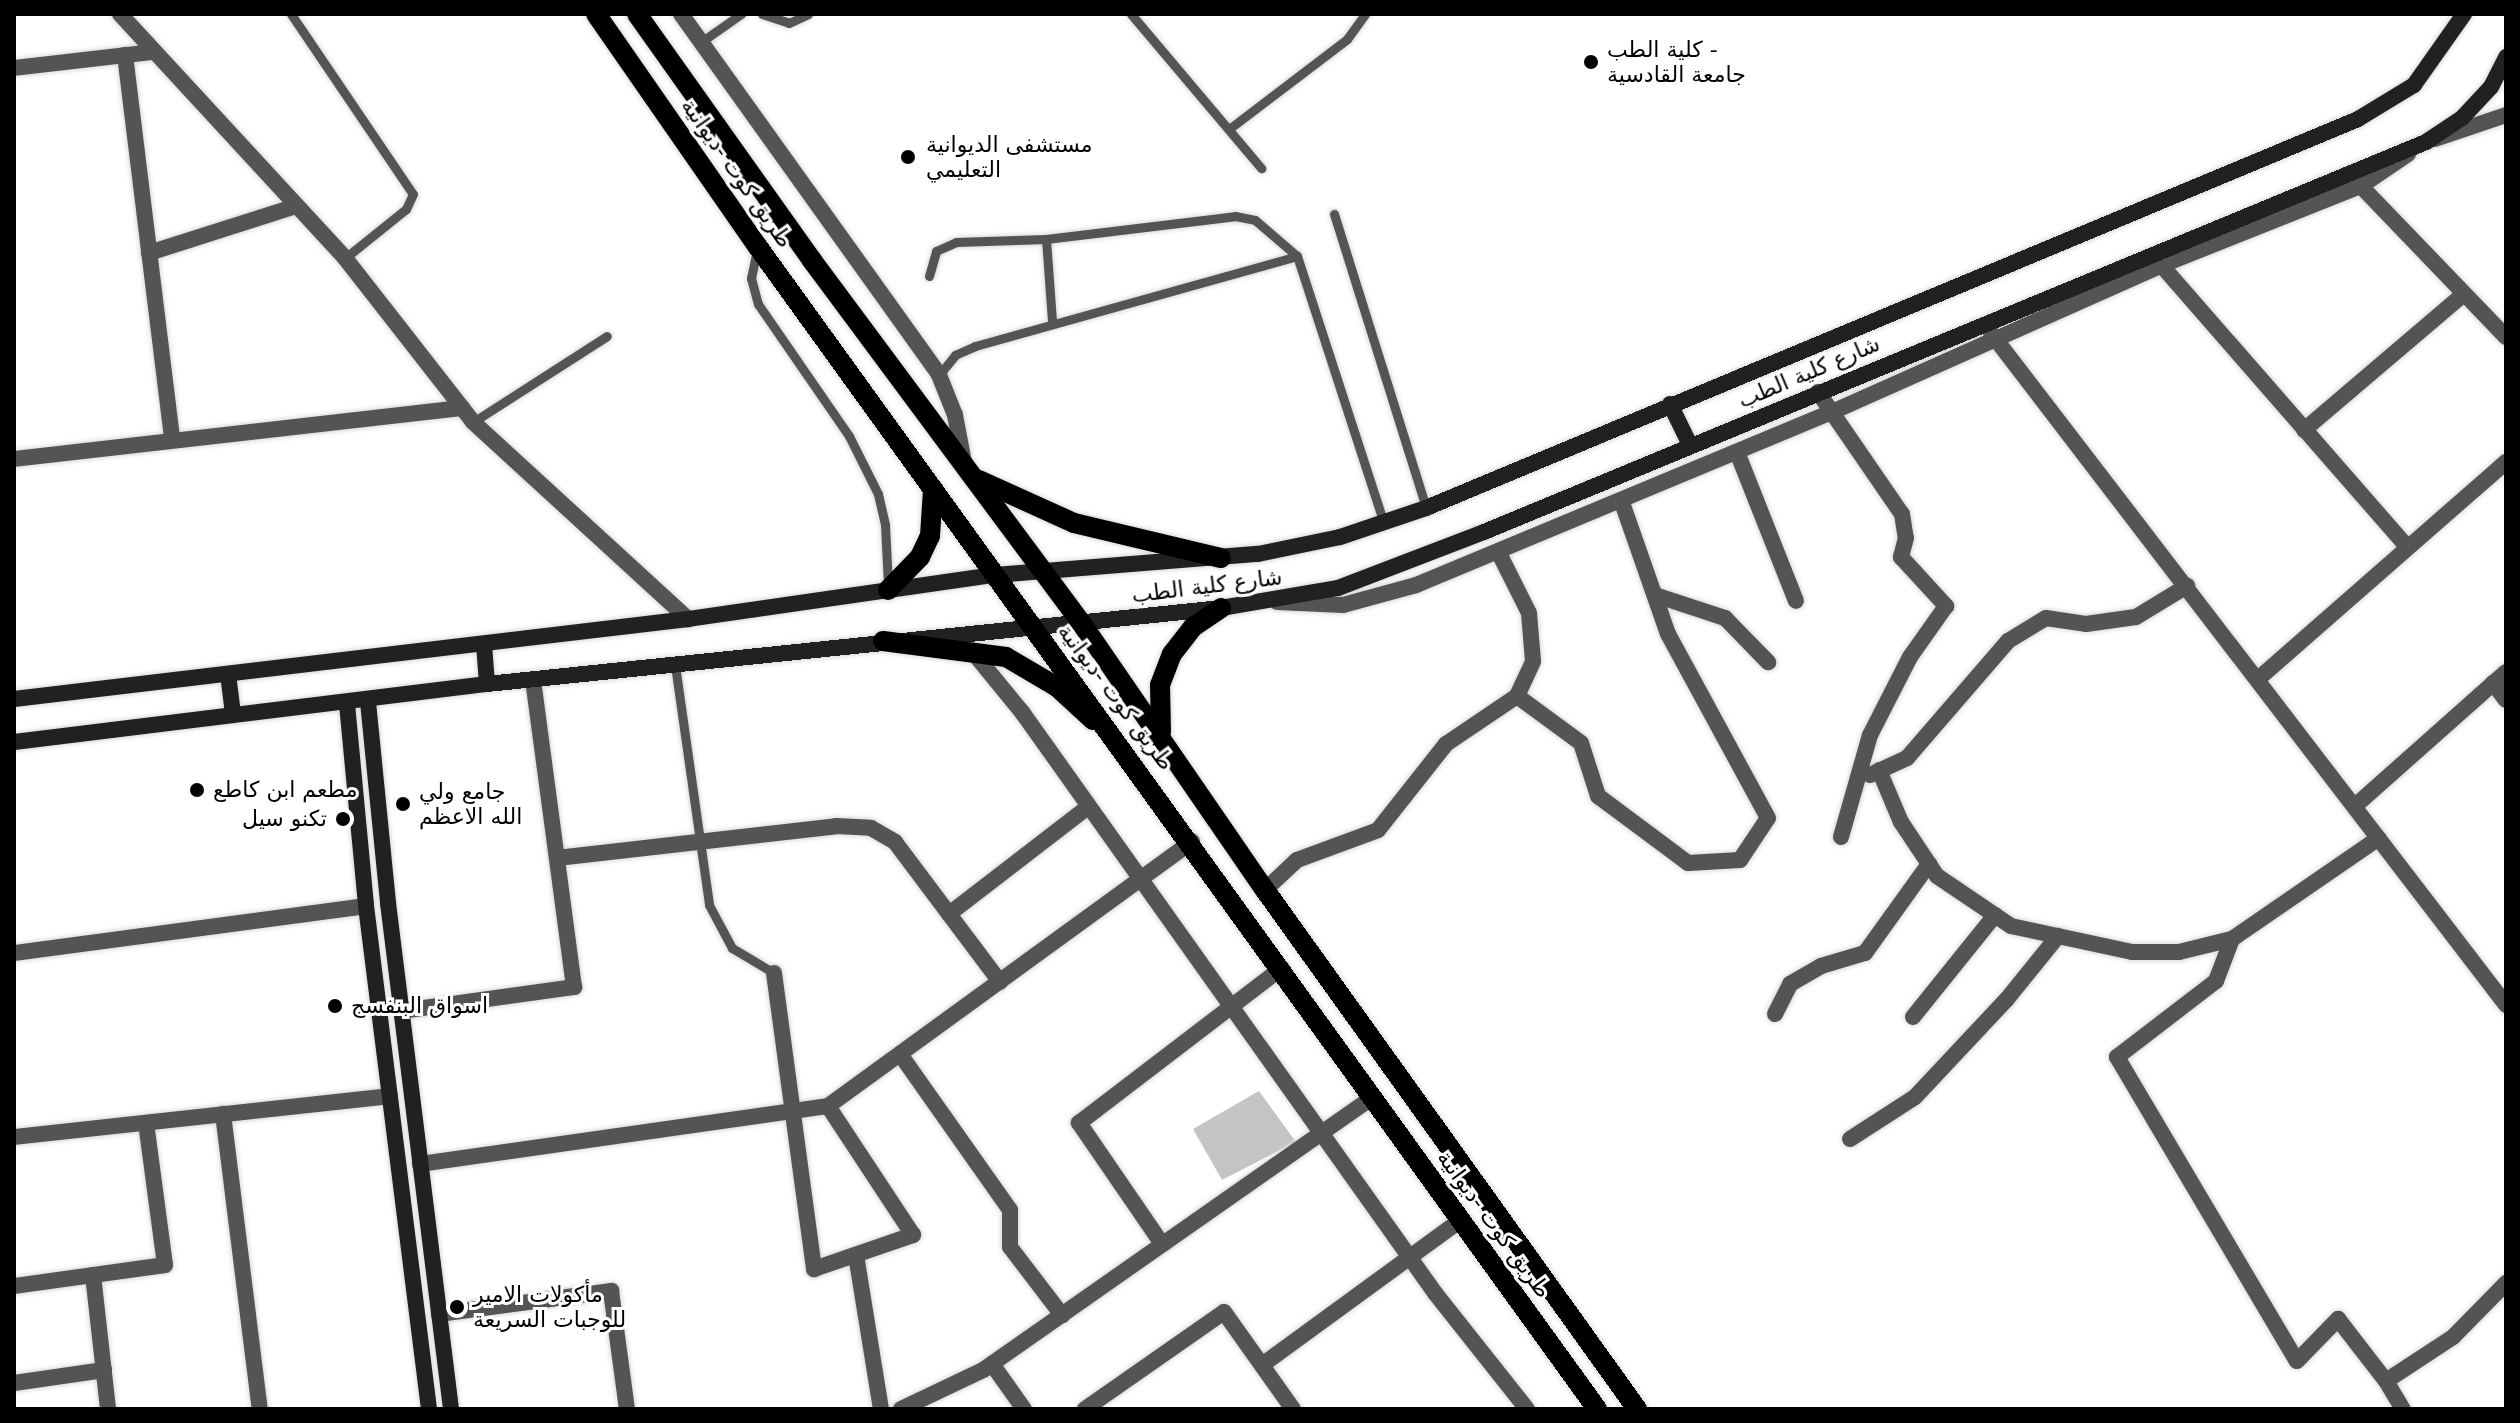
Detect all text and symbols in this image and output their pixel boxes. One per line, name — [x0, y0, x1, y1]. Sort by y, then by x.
place label: كلية الطب - جامعة القادسية — [1607, 36, 1746, 88]
marker: كلية الطب - جامعة القادسية — [1582, 53, 1600, 71]
street label: طريق كوت -ديوانية — [676, 93, 798, 253]
place label: مستشفى الديوانية التعليمي — [926, 131, 1093, 182]
marker: مستشفى الديوانية التعليمي — [897, 146, 919, 168]
street label: شارع كلية الطب — [1734, 330, 1884, 414]
street label: شارع كلية الطب — [1130, 564, 1284, 608]
street label: طريق كوت -ديوانية — [1052, 619, 1180, 775]
place label: مطعم ابن كاطع — [213, 777, 357, 803]
place label: جامع ولي الله الاعظم — [419, 778, 522, 830]
marker: مطعم ابن كاطع — [188, 781, 206, 799]
marker: جامع ولي الله الاعظم — [394, 795, 412, 813]
place label: تكنو سيل — [242, 806, 327, 832]
marker: تكنو سيل — [334, 810, 352, 828]
place label: اسواق البنفسج — [351, 993, 488, 1019]
marker: اسواق البنفسج — [326, 997, 344, 1015]
street label: طريق كوت -ديوانية — [1431, 1145, 1557, 1303]
place label: مأكولات الامير للوجبات السريعة — [473, 1281, 626, 1332]
marker: مأكولات الامير للوجبات السريعة — [448, 1298, 466, 1316]

